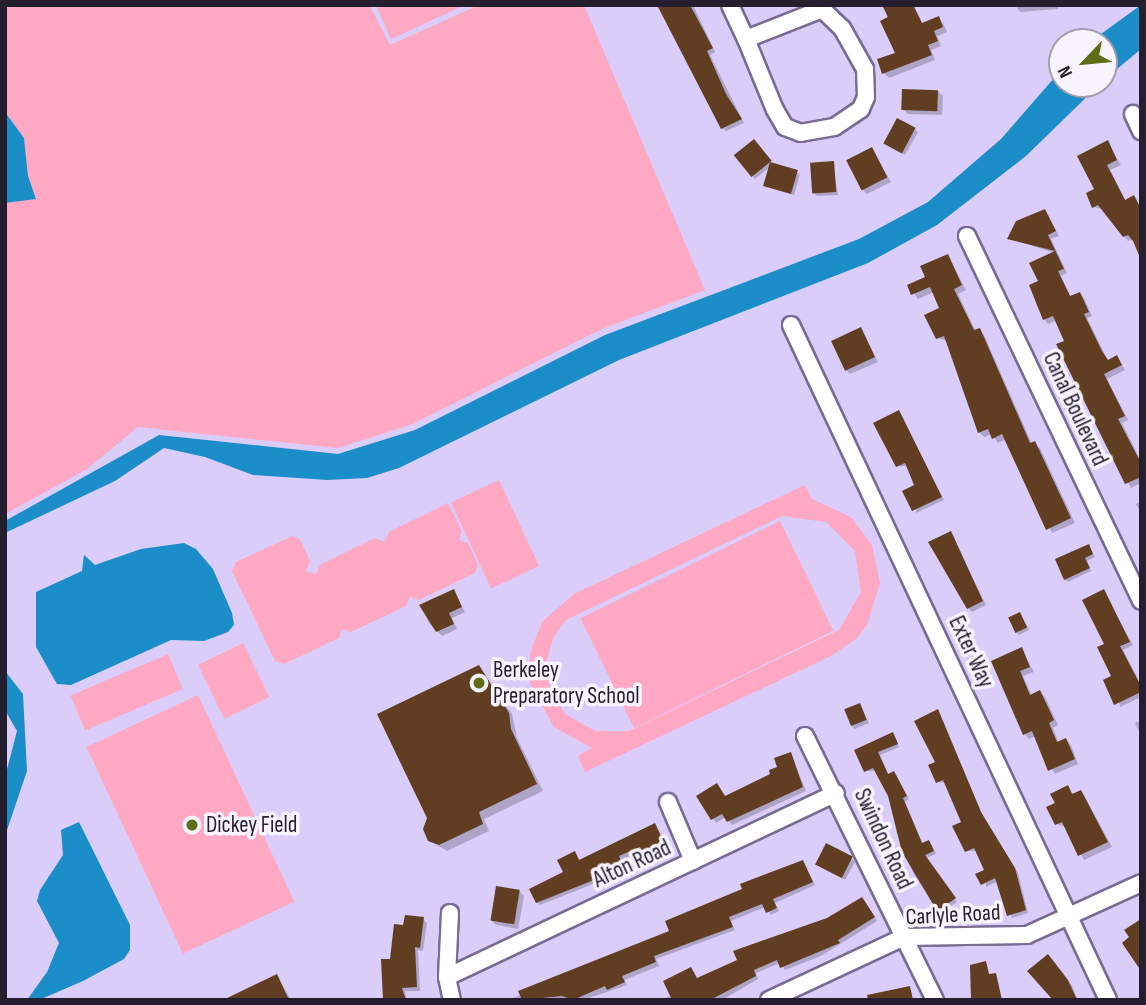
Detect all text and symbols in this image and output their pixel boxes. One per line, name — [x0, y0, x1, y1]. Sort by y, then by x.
north arrow — [1048, 28, 1118, 98]
text: N — [1053, 62, 1078, 81]
street label: Canal Boulevard — [1037, 348, 1113, 470]
street label: Exter Way — [942, 612, 1000, 692]
place label: Berkeley Preparatory School — [493, 656, 640, 710]
marker: Berkeley Preparatory School — [471, 675, 487, 691]
street label: Swindon Road — [848, 784, 918, 894]
place label: Dickey Field — [206, 811, 297, 839]
marker: Dickey Field — [184, 817, 200, 833]
street label: Alton Road — [589, 834, 675, 894]
street label: Carlyle Road — [905, 899, 1001, 931]

